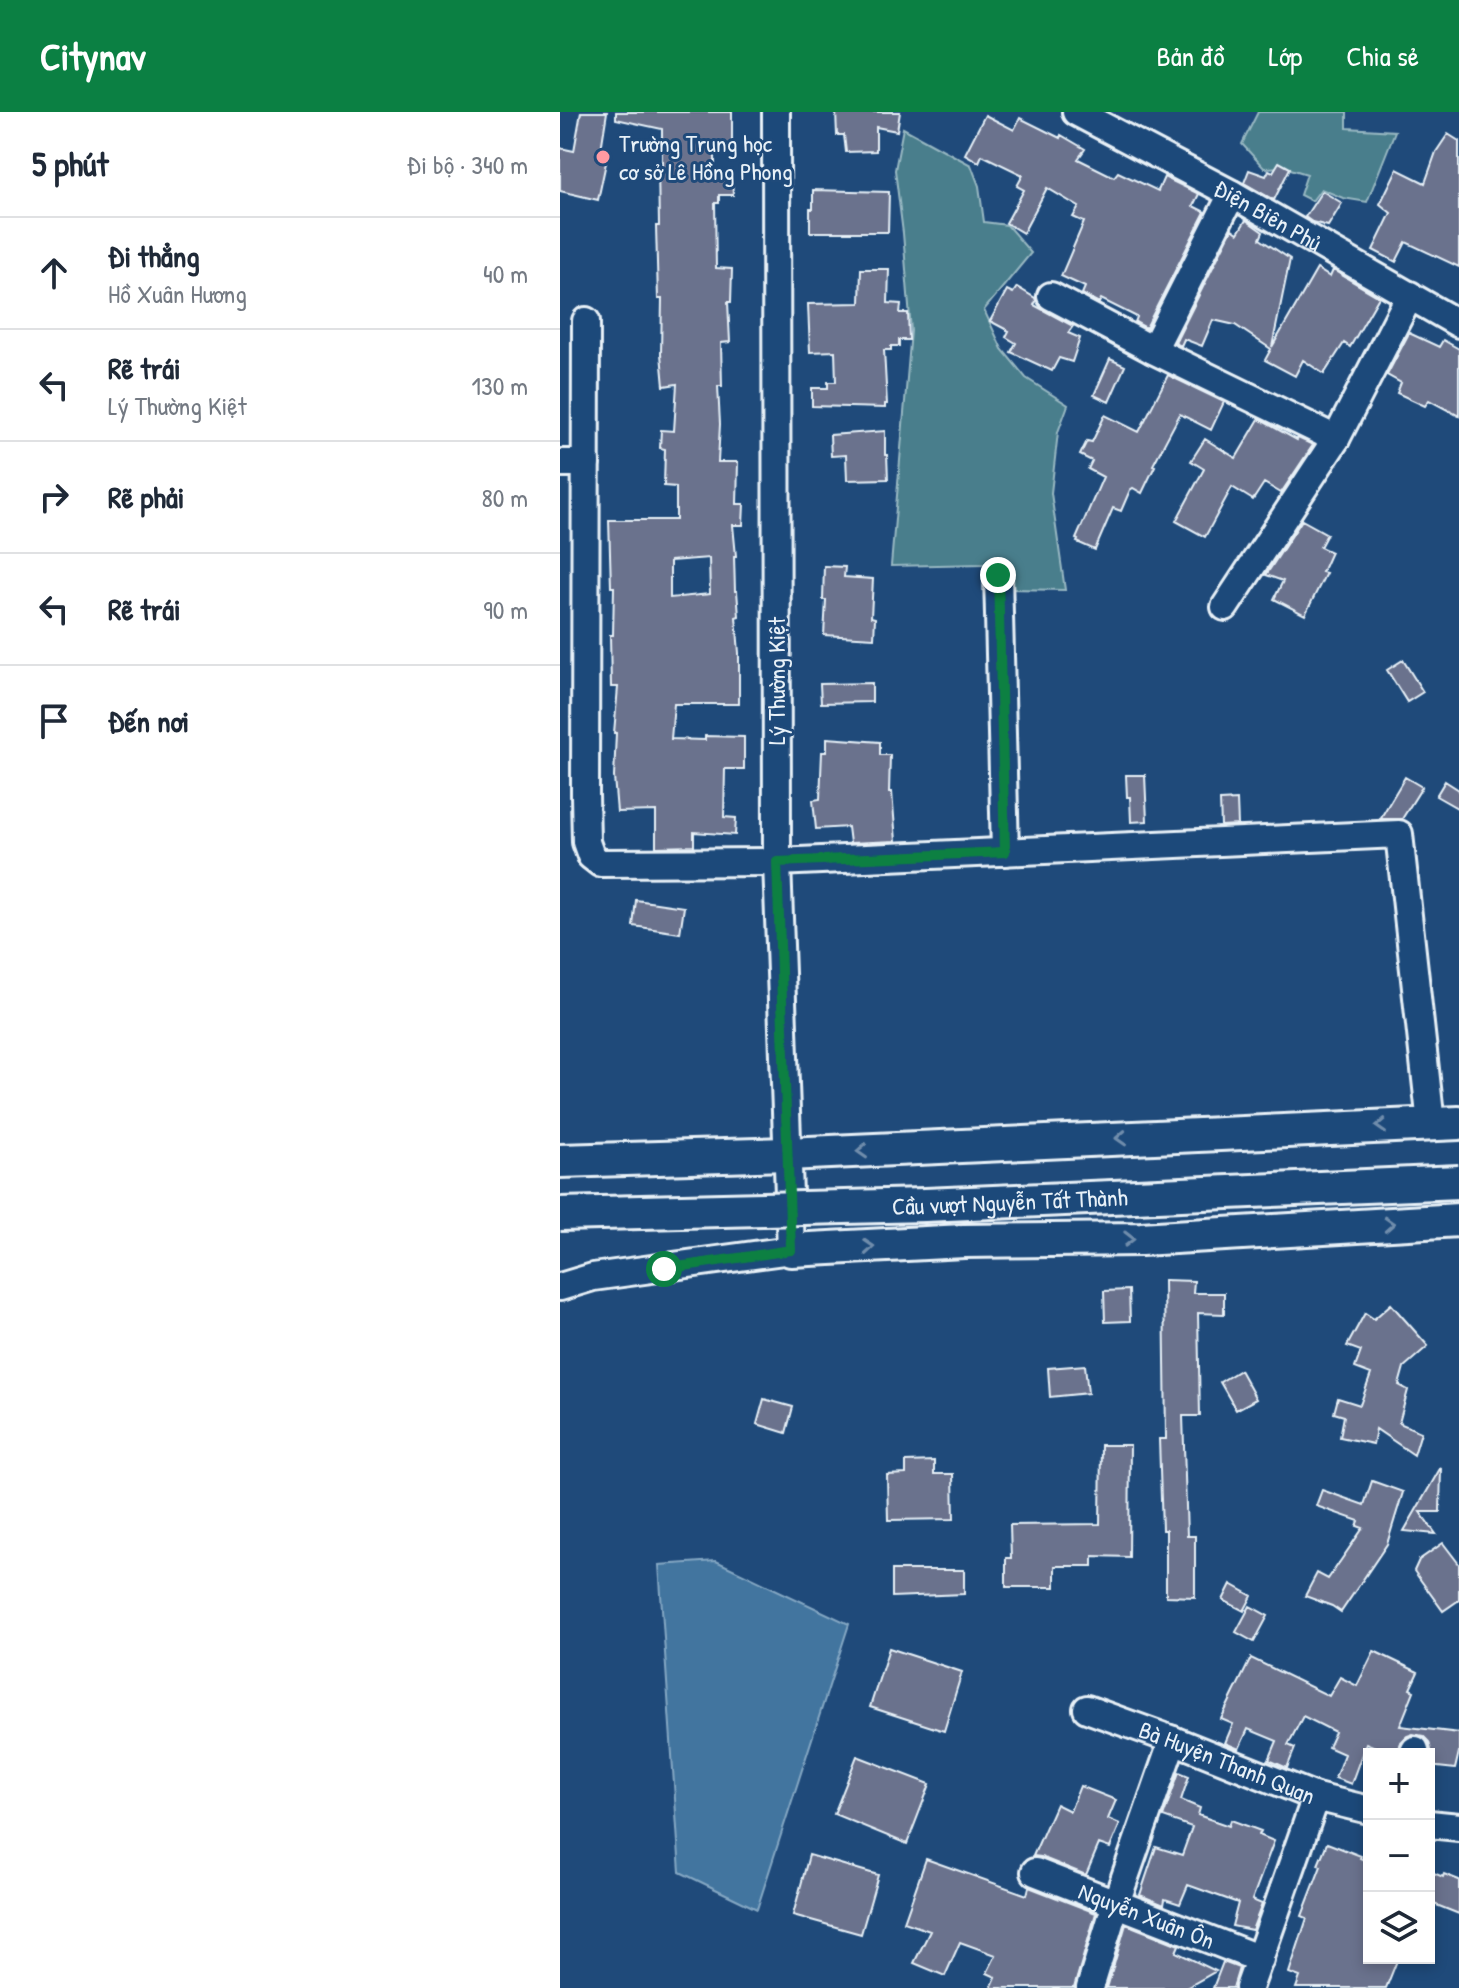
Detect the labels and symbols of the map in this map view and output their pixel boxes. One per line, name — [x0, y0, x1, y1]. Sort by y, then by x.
place label: Trường Trung học cơ sở Lê Hồng Phong — [619, 127, 793, 187]
marker: Trường Trung học cơ sở Lê Hồng Phong — [594, 148, 612, 166]
street label: Điện Biên Phủ — [1209, 172, 1328, 258]
route end — [980, 557, 1016, 593]
street label: Lý Thường Kiệt — [760, 616, 792, 745]
one-way arrow — [1374, 1118, 1387, 1135]
one-way arrow — [1114, 1130, 1127, 1147]
one-way arrow — [855, 1142, 868, 1159]
street label: Cầu vượt Nguyễn Tất Thành — [892, 1180, 1128, 1222]
one-way arrow — [1383, 1216, 1396, 1233]
one-way arrow — [1123, 1231, 1136, 1248]
one-way arrow — [863, 1239, 876, 1256]
route start — [646, 1251, 682, 1287]
street label: Bà Huyện Thanh Quan — [1135, 1713, 1320, 1811]
street label: Nguyễn Xuân Ôn — [1074, 1875, 1220, 1956]

